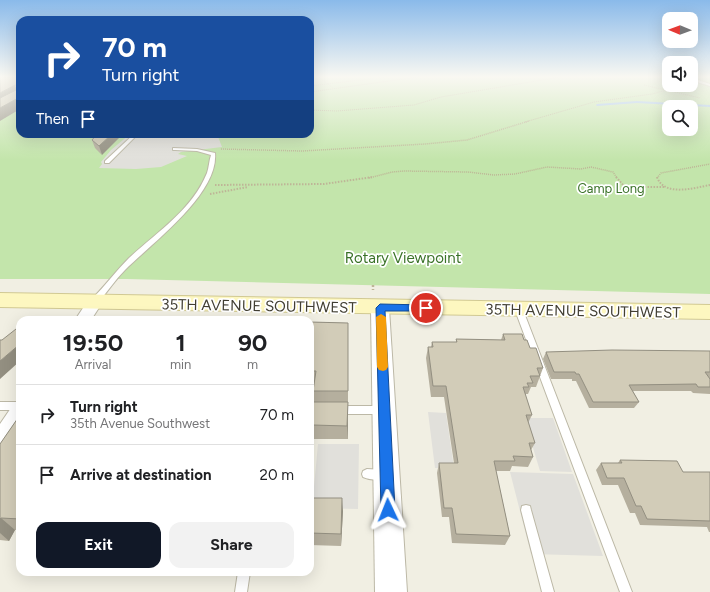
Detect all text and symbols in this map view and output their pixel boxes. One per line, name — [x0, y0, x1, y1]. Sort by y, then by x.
north arrow — [662, 12, 698, 48]
map controls — [662, 12, 698, 136]
text: 70 m — [102, 30, 167, 64]
icon: right — [36, 32, 88, 84]
button: sound — [662, 56, 698, 92]
text: Turn right — [102, 64, 179, 86]
button: search — [662, 100, 698, 136]
icon: arrive — [77, 108, 99, 130]
text: Then — [36, 110, 69, 128]
park label: Camp Long — [577, 181, 645, 196]
park label: Rotary Viewpoint — [345, 249, 462, 267]
pin — [409, 291, 443, 325]
street label: 35TH AVENUE SOUTHWEST — [161, 295, 357, 317]
icon: arrive — [415, 297, 437, 319]
street label: 35TH AVENUE SOUTHWEST — [485, 300, 681, 322]
text: 19:50 — [63, 328, 123, 357]
text: 1 — [176, 328, 186, 357]
text: 90 — [238, 328, 267, 357]
text: Arrival — [75, 357, 111, 372]
text: min — [170, 357, 191, 372]
text: m — [247, 357, 258, 372]
text: Turn right — [70, 398, 138, 416]
icon: right — [36, 404, 58, 426]
text: 70 m — [260, 406, 294, 424]
text: 35th Avenue Southwest — [70, 416, 210, 431]
icon: arrive — [36, 464, 58, 486]
text: Arrive at destination — [70, 466, 211, 484]
text: 20 m — [260, 466, 294, 484]
position arrow — [367, 489, 409, 531]
button: Exit — [36, 522, 161, 568]
button: Share — [169, 522, 294, 568]

